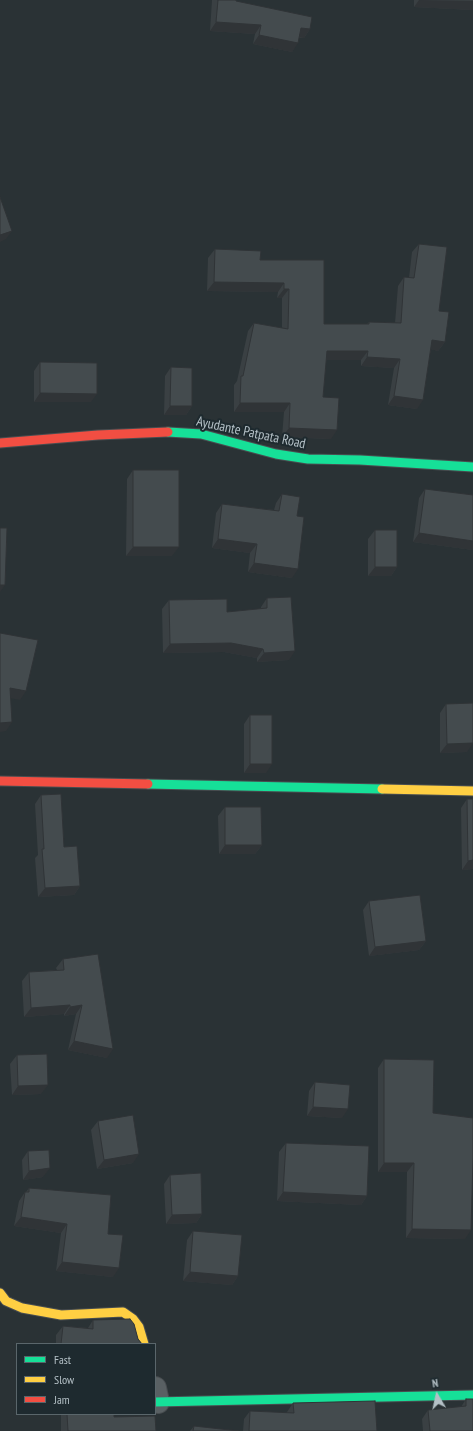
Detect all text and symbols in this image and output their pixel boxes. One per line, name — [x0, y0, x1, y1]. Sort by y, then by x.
street label: Ayudante Patpata Road — [195, 413, 307, 453]
legend — [16, 1343, 156, 1415]
text: Fast — [54, 1352, 71, 1367]
text: Slow — [54, 1372, 74, 1387]
north arrow — [417, 1375, 457, 1415]
text: N — [431, 1376, 439, 1391]
text: Jam — [54, 1392, 70, 1407]

